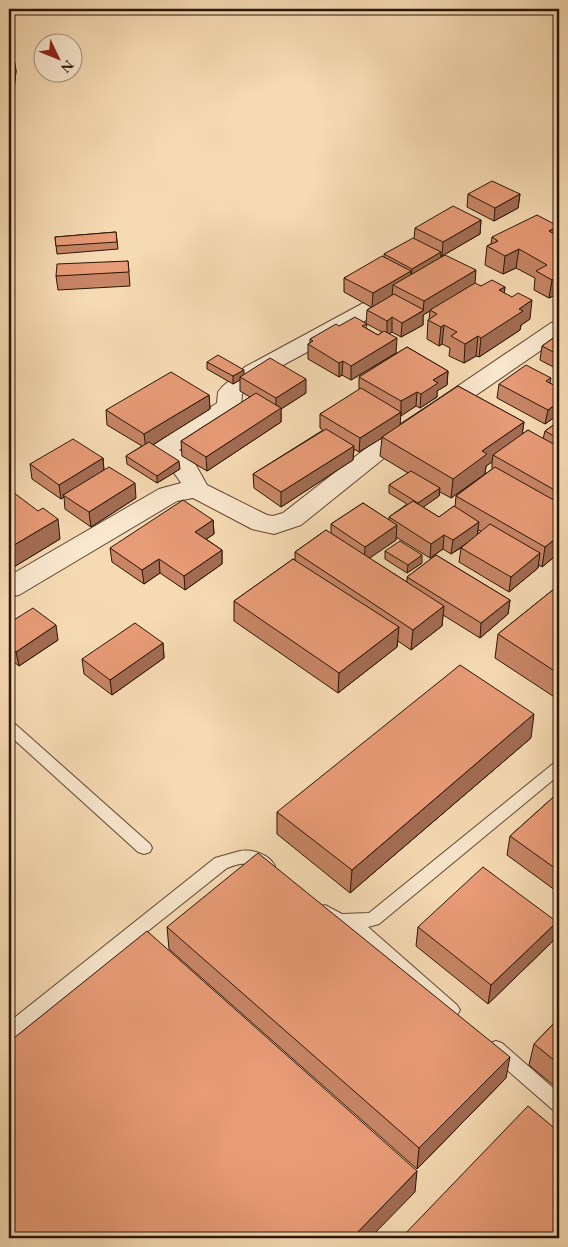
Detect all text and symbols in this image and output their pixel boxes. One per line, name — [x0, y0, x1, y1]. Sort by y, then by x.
north arrow — [32, 32, 82, 82]
text: N — [57, 57, 78, 78]

